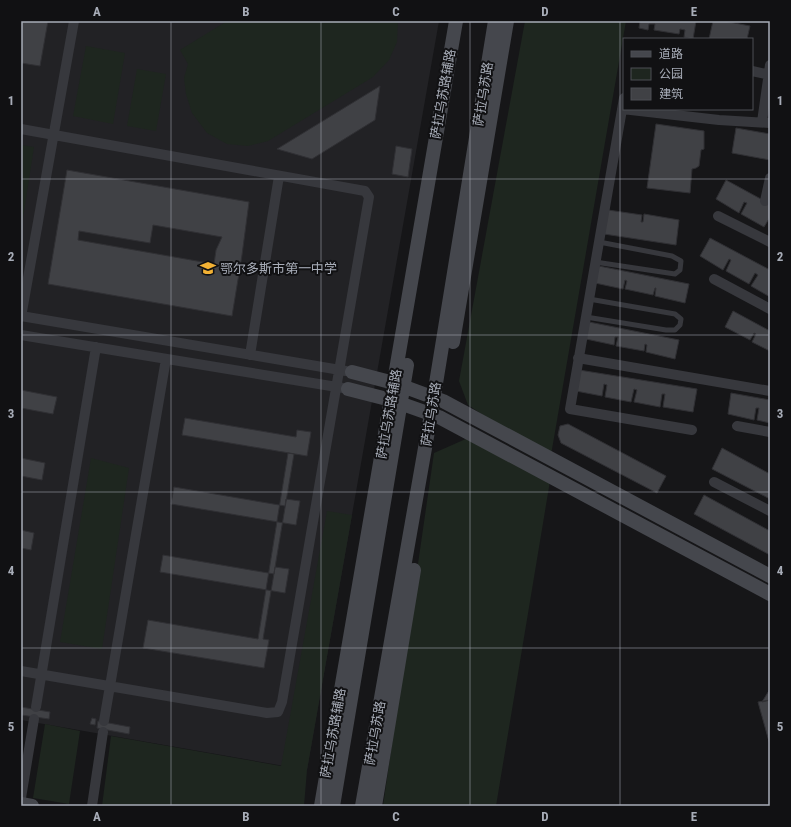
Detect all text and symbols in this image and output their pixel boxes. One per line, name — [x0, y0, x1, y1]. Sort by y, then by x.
text: A — [93, 4, 101, 19]
text: B — [242, 4, 250, 19]
text: C — [392, 4, 400, 19]
text: D — [541, 4, 549, 19]
text: E — [691, 4, 698, 19]
legend — [623, 38, 753, 110]
text: 道路 — [659, 47, 683, 61]
street label: 萨拉乌苏路辅路 — [428, 48, 458, 140]
street label: 萨拉乌苏路 — [471, 61, 495, 127]
text: 公园 — [659, 67, 683, 81]
text: 建筑 — [659, 87, 683, 101]
text: 1 — [8, 93, 14, 108]
text: 1 — [777, 93, 783, 108]
text: 2 — [8, 249, 15, 264]
text: 2 — [777, 249, 784, 264]
school or university icon: 鄂尔多斯市第一中学 — [199, 259, 217, 277]
place label: 鄂尔多斯市第一中学 — [220, 261, 337, 276]
street label: 萨拉乌苏路辅路 — [374, 368, 404, 460]
street label: 萨拉乌苏路 — [419, 381, 443, 447]
text: 3 — [8, 406, 14, 421]
text: 3 — [777, 406, 783, 421]
text: 4 — [8, 563, 15, 578]
text: 4 — [777, 563, 784, 578]
street label: 萨拉乌苏路辅路 — [318, 687, 348, 779]
street label: 萨拉乌苏路 — [362, 700, 388, 766]
text: 5 — [8, 719, 15, 734]
text: 5 — [777, 719, 784, 734]
text: A — [93, 809, 101, 824]
text: B — [242, 809, 250, 824]
text: C — [392, 809, 400, 824]
text: D — [541, 809, 549, 824]
text: E — [691, 809, 698, 824]

